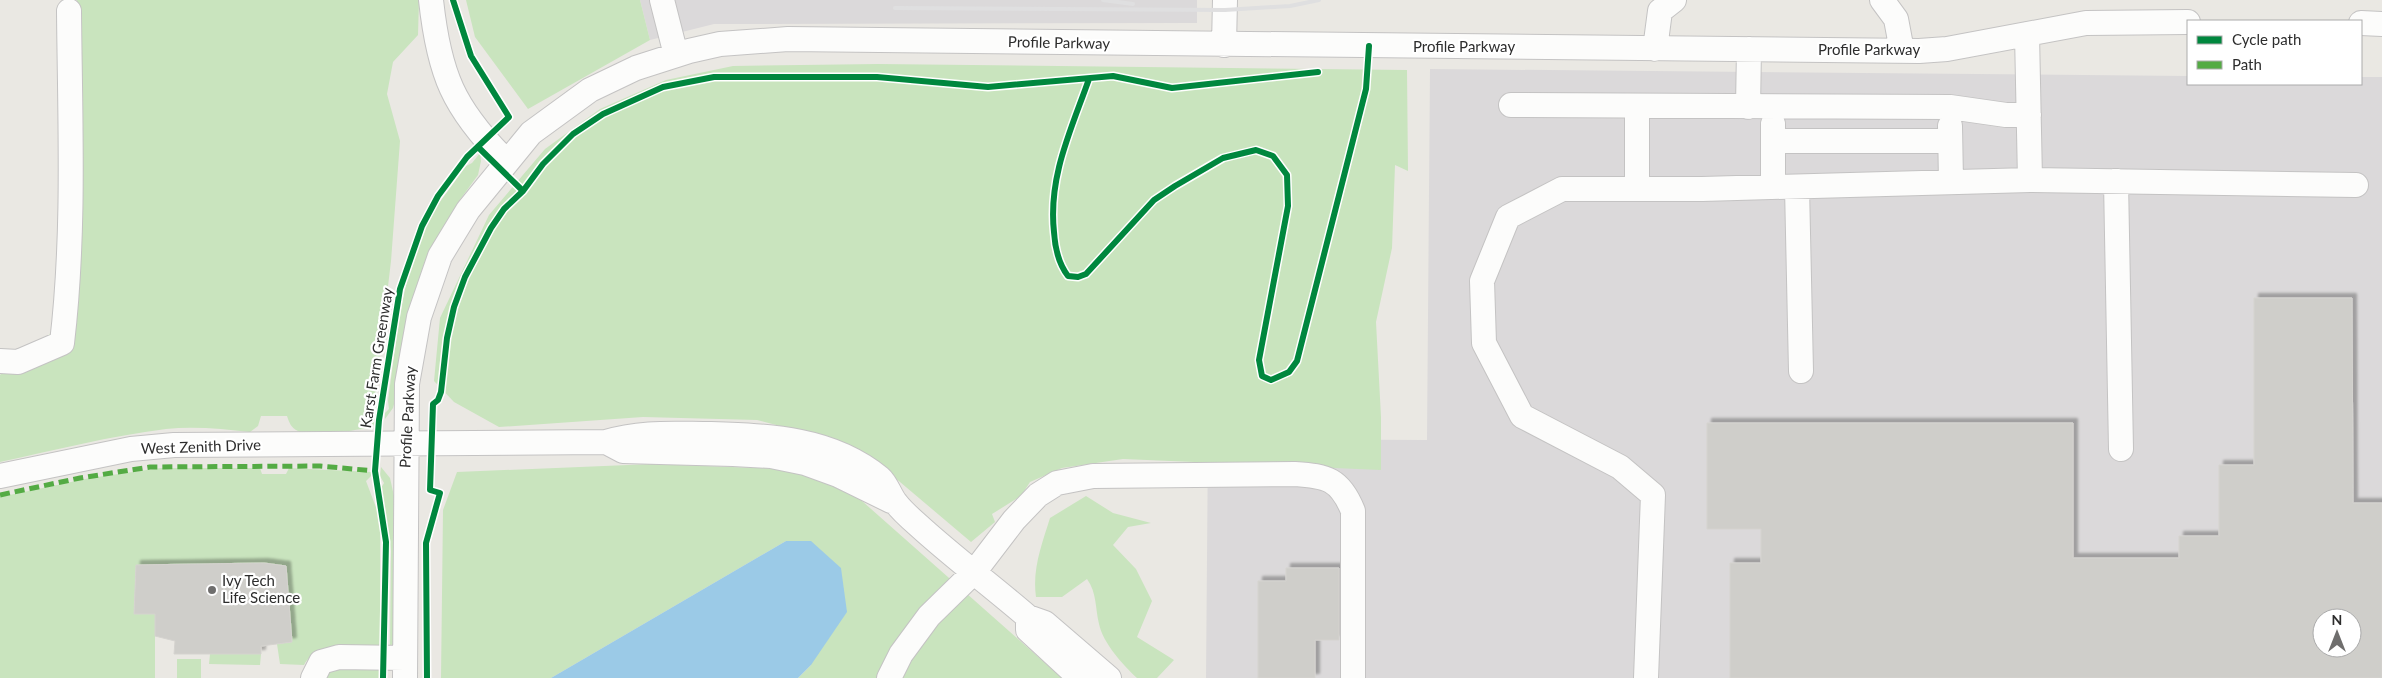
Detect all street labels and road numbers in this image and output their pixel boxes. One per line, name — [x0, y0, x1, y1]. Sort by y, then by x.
street label: Profile Parkway — [1008, 32, 1111, 52]
street label: Profile Parkway — [1413, 37, 1515, 55]
street label: Profile Parkway — [1818, 40, 1920, 58]
street label: Karst Farm Greenway — [356, 286, 396, 429]
street label: Profile Parkway — [395, 365, 419, 468]
street label: West Zenith Drive — [141, 435, 261, 457]

